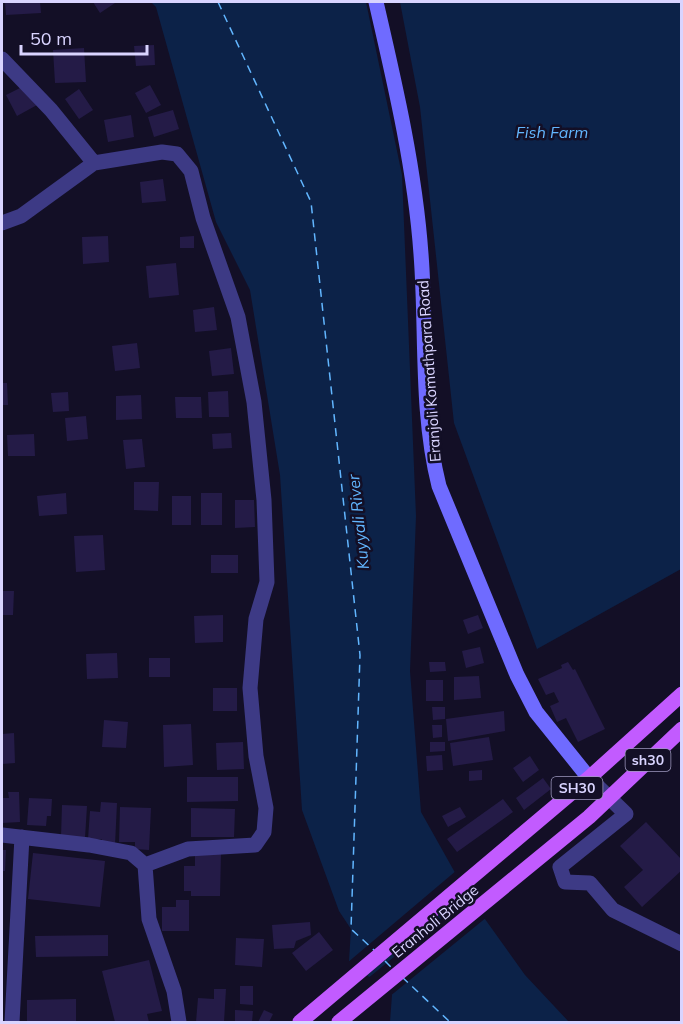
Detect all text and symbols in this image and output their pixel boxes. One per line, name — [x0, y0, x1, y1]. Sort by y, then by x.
scale bar — [21, 18, 147, 56]
text: 50 m — [30, 27, 72, 50]
water label: Fish Farm — [516, 122, 588, 142]
street label: Eranjoli Komathpara Road — [413, 279, 445, 463]
water label: Kuyyali River — [343, 472, 373, 570]
road number: sh30 — [626, 749, 670, 771]
road number: SH30 — [552, 777, 602, 799]
street label: Eranholi Bridge — [388, 880, 482, 962]

